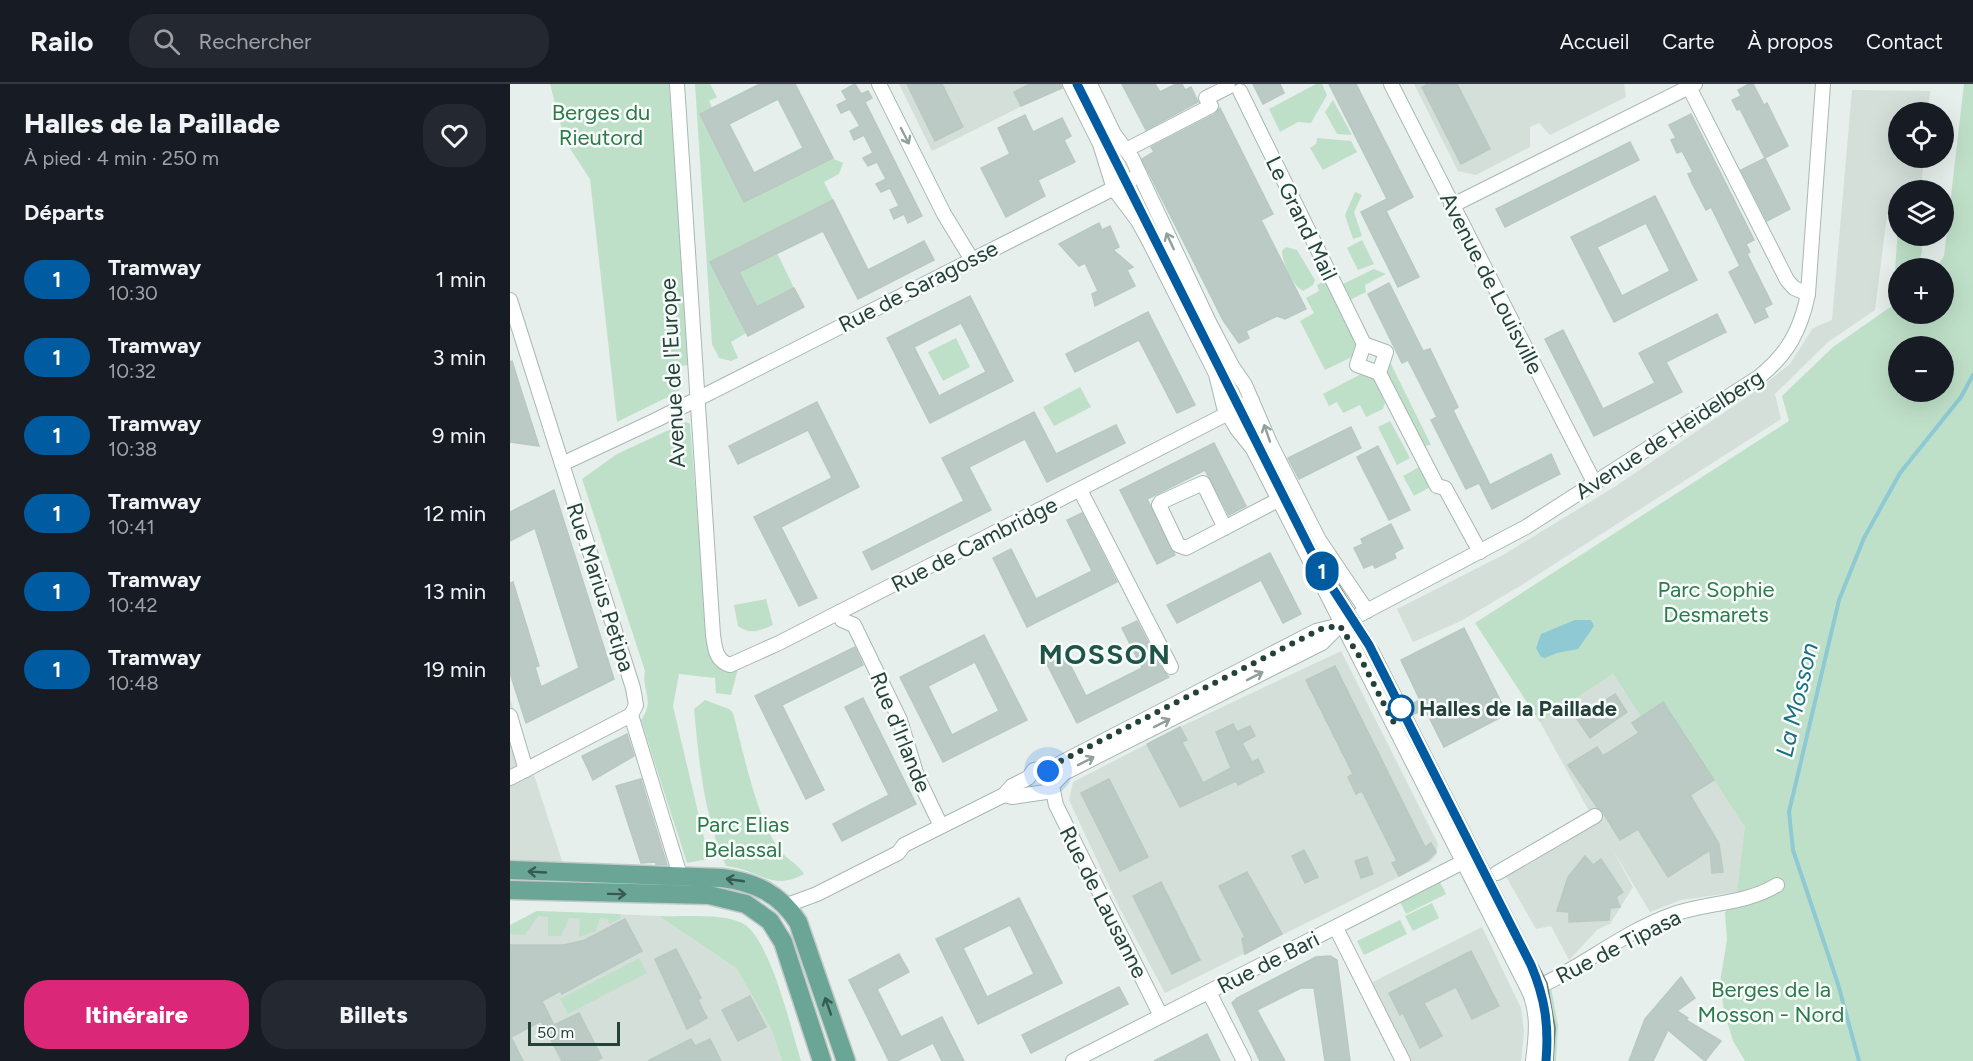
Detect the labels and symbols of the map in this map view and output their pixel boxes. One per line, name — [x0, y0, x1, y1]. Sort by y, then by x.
park label: Berges du Rieutord — [552, 99, 650, 151]
one-way arrow — [900, 127, 912, 145]
street label: Le Grand Mail — [1260, 152, 1343, 285]
street label: Avenue de Louisville — [1434, 188, 1549, 379]
one-way arrow — [1163, 232, 1175, 250]
street label: Rue de Saragosse — [834, 235, 1002, 338]
street label: Avenue de l'Europe — [654, 277, 691, 469]
street label: Avenue de Heidelberg — [1570, 364, 1768, 505]
one-way arrow — [1260, 424, 1271, 443]
street label: Rue de Cambridge — [887, 491, 1062, 598]
street label: Rue Marius Petipa — [560, 499, 641, 675]
line badge: 1 — [1302, 552, 1342, 590]
park label: Parc Sophie Desmarets — [1657, 576, 1775, 628]
district label: MOSSON — [1039, 637, 1171, 671]
water label: La Mosson — [1769, 640, 1824, 760]
street label: Rue d'Irlande — [864, 668, 937, 796]
one-way arrow — [1246, 670, 1264, 682]
marker: Halles de la Paillade — [1388, 695, 1414, 721]
place label: Halles de la Paillade — [1419, 695, 1617, 722]
one-way arrow — [1153, 717, 1171, 729]
one-way arrow — [1077, 755, 1095, 767]
your location — [1033, 756, 1063, 786]
park label: Parc Elias Belassal — [697, 811, 789, 863]
street label: Rue de Lausanne — [1054, 822, 1153, 983]
one-way arrow — [528, 866, 548, 877]
one-way arrow — [726, 874, 745, 885]
one-way arrow — [607, 888, 627, 900]
street label: Rue de Tipasa — [1551, 903, 1685, 990]
street label: Rue de Bari — [1213, 925, 1324, 1000]
park label: Berges de la Mosson - Nord — [1697, 976, 1845, 1028]
one-way arrow — [821, 997, 832, 1016]
scale bar — [528, 1019, 620, 1046]

